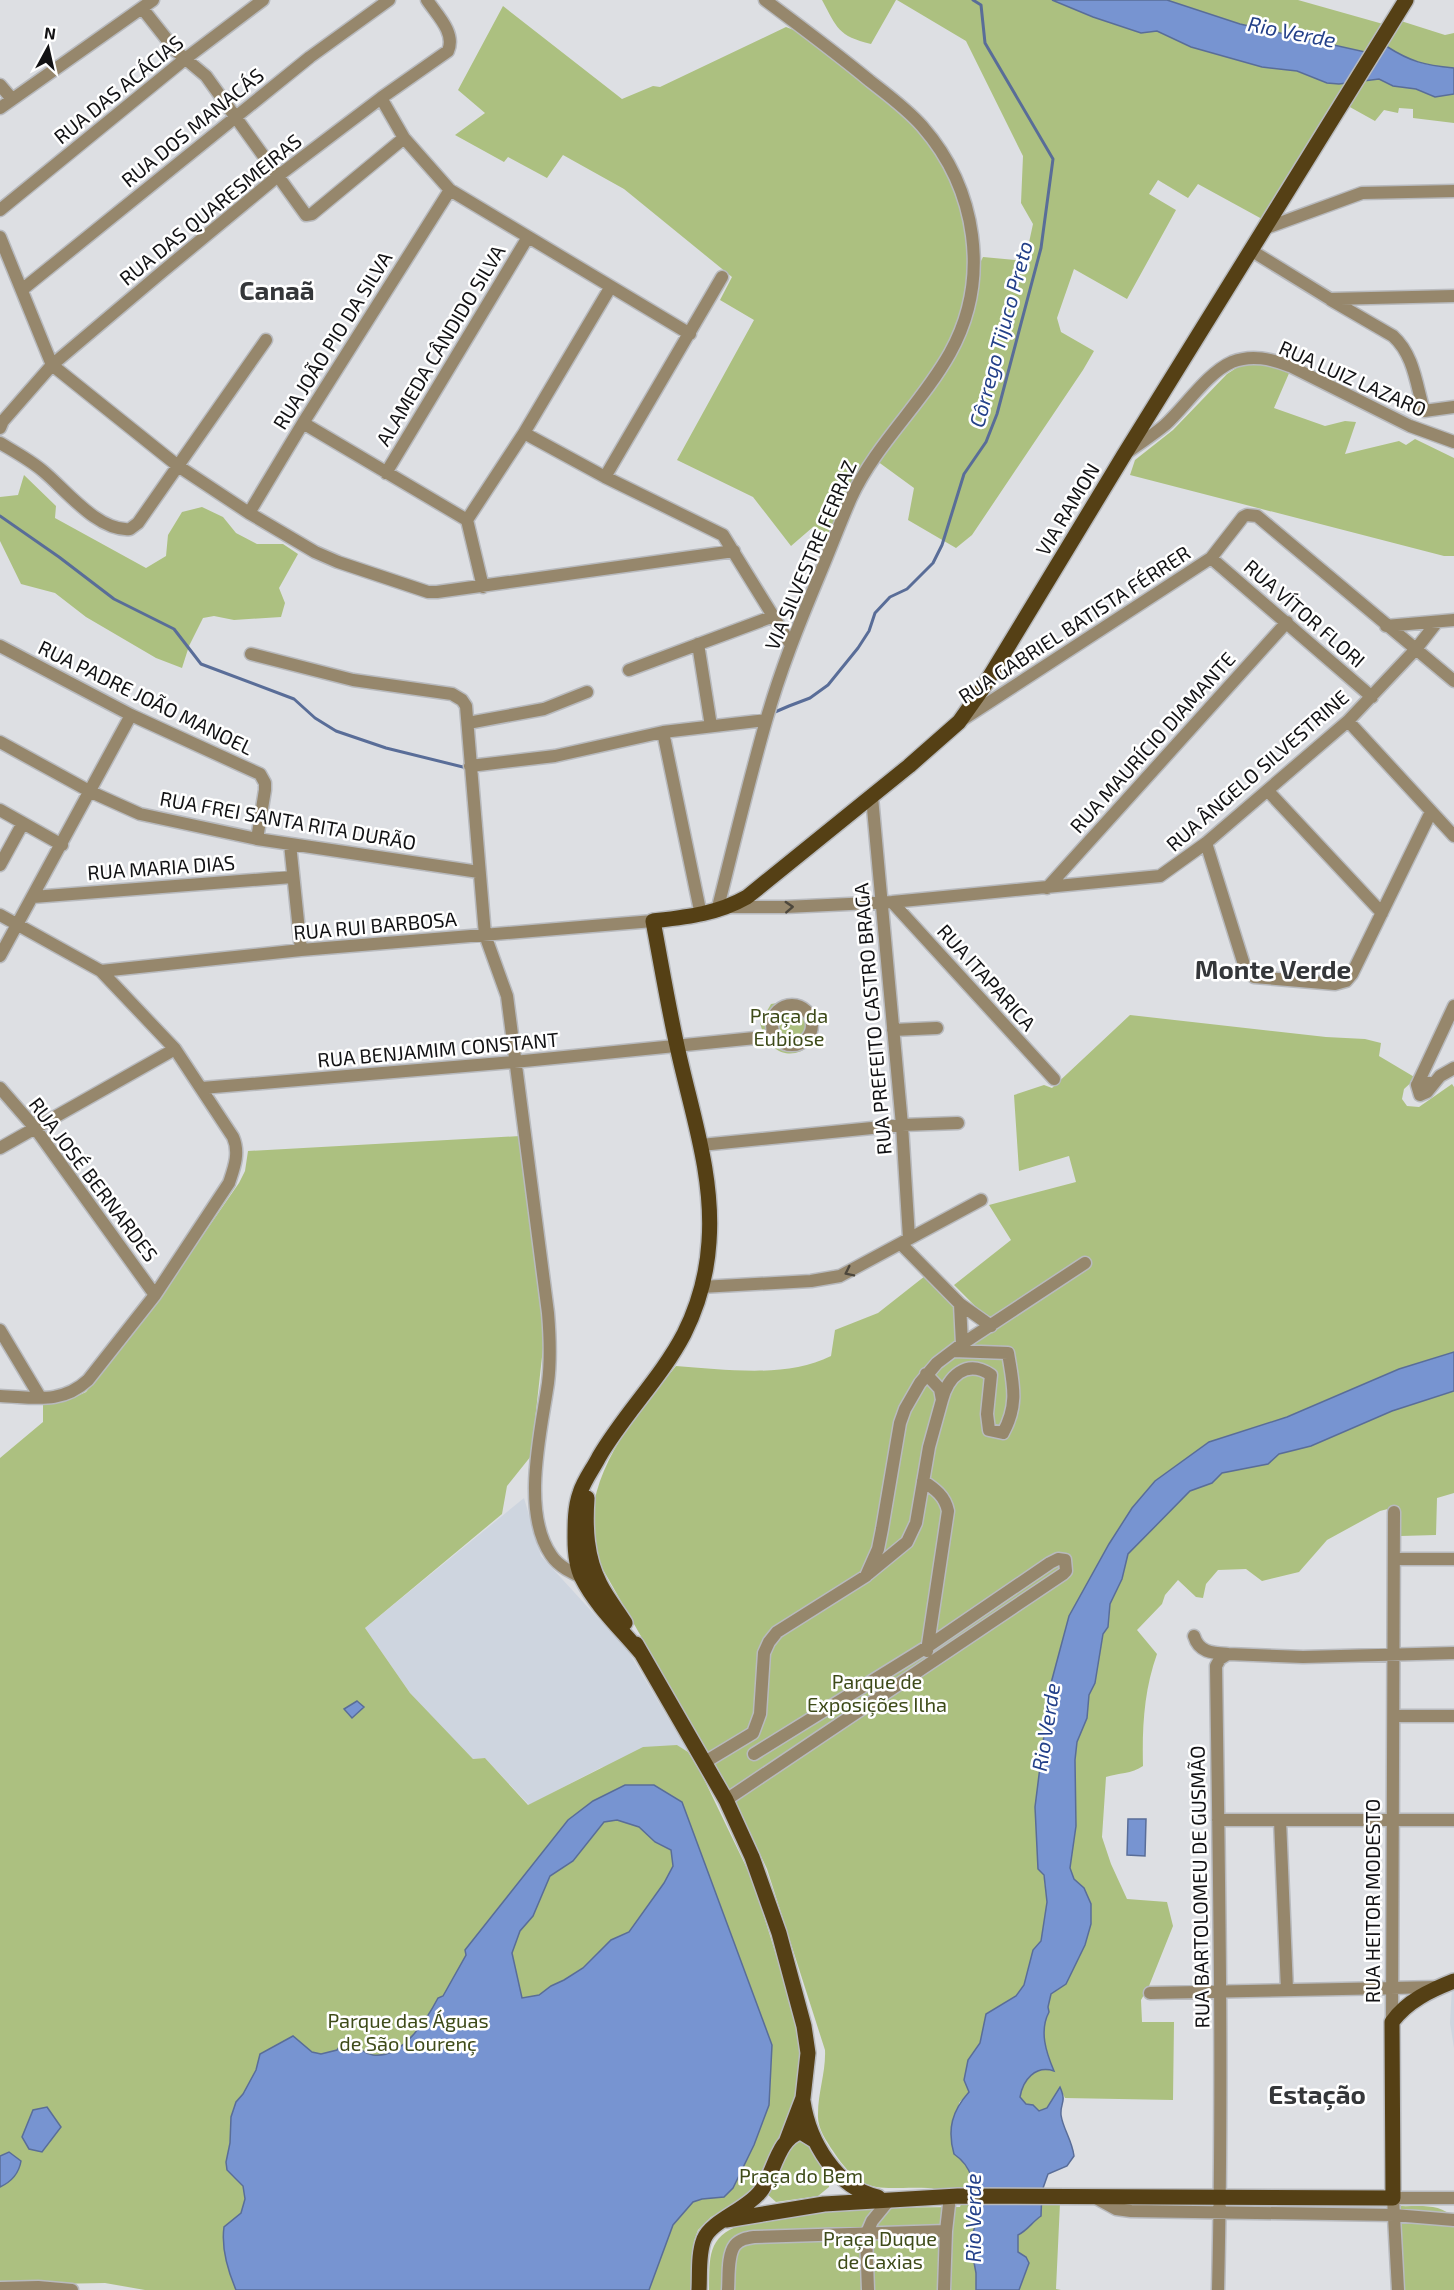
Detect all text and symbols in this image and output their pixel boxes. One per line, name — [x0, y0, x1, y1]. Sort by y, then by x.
water label: Rio Verde — [1246, 10, 1338, 52]
north arrow — [18, 18, 78, 78]
text: N — [43, 22, 57, 43]
street label: RUA DAS ACÁCIAS — [49, 30, 187, 148]
street label: RUA DOS MANACÁS — [116, 62, 268, 192]
street label: RUA DAS QUARESMEIRAS — [114, 128, 306, 290]
water label: Côrrego Tijuco Preto — [963, 238, 1038, 430]
street label: ALAMEDA CÂNDIDO SILVA — [370, 240, 510, 450]
street label: RUA JOÃO PIO DA SILVA — [267, 246, 397, 433]
district label: Canaã — [239, 274, 315, 305]
street label: RUA LUIZ LAZARO — [1276, 335, 1430, 421]
street label: VIA SILVESTRE FERRAZ — [759, 457, 861, 653]
street label: VIA RAMON — [1030, 458, 1104, 560]
street label: RUA GABRIEL BATISTA FÉRRER — [954, 540, 1194, 708]
street label: RUA VÍTOR FLORI — [1240, 554, 1370, 672]
street label: RUA PADRE JOÃO MANOEL — [35, 635, 257, 759]
street label: RUA MAURÍCIO DIAMANTE — [1064, 647, 1240, 837]
street label: RUA ÂNGELO SILVESTRINE — [1161, 684, 1353, 856]
street label: RUA FREI SANTA RITA DURÃO — [158, 786, 418, 854]
street label: RUA MARIA DIAS — [86, 850, 236, 884]
street label: RUA PREFEITO CASTRO BRAGA — [848, 882, 896, 1156]
one-way arrow — [785, 900, 794, 913]
street label: RUA RUI BARBOSA — [292, 906, 458, 944]
street label: RUA ITAPARICA — [933, 919, 1041, 1036]
district label: Monte Verde — [1195, 953, 1351, 984]
park label: Praça da Eubiose — [750, 1003, 828, 1050]
street label: RUA BENJAMIM CONSTANT — [316, 1026, 560, 1072]
street label: RUA JOSÉ BERNARDES — [24, 1092, 164, 1266]
one-way arrow — [845, 1264, 856, 1276]
park label: Parque de Exposições Ilha — [807, 1669, 947, 1717]
water label: Rio Verde — [1026, 1681, 1064, 1773]
street label: RUA BARTOLOMEU DE GUSMÃO — [1185, 1745, 1213, 2029]
street label: RUA HEITOR MODESTO — [1360, 1799, 1384, 2003]
park label: Parque das Águas de São Lourenç — [327, 2008, 489, 2056]
district label: Estação — [1268, 2078, 1366, 2111]
park label: Praça do Bem — [739, 2163, 863, 2188]
water label: Rio Verde — [960, 2174, 985, 2262]
park label: Praça Duque de Caxias — [823, 2226, 937, 2273]

